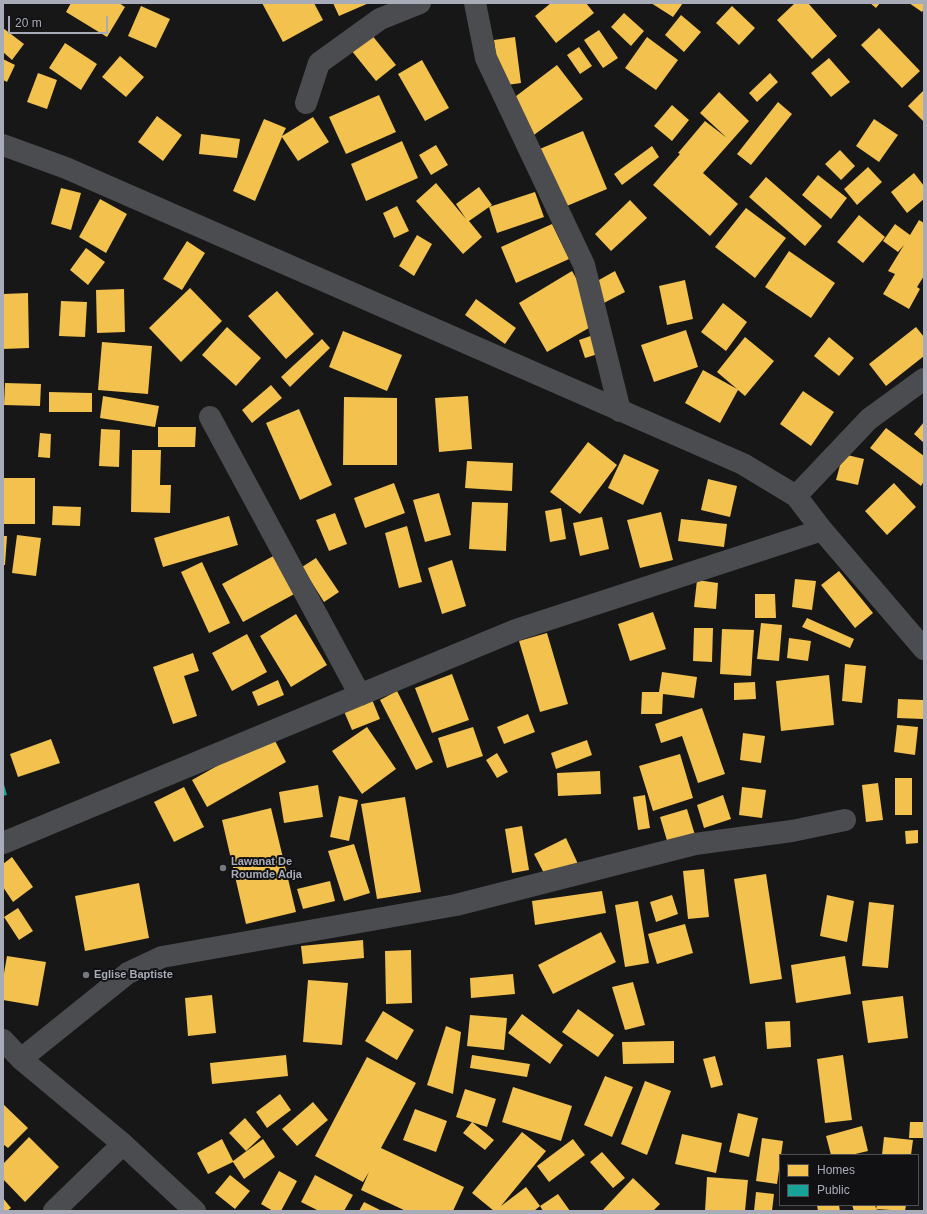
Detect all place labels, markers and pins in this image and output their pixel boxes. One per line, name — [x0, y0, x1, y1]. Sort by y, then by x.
place label: Lawanat De Roumde Adja — [231, 855, 302, 881]
marker: Lawanat De Roumde Adja — [218, 863, 228, 873]
place label: Eglise Baptiste — [94, 968, 173, 982]
marker: Eglise Baptiste — [81, 970, 91, 980]

